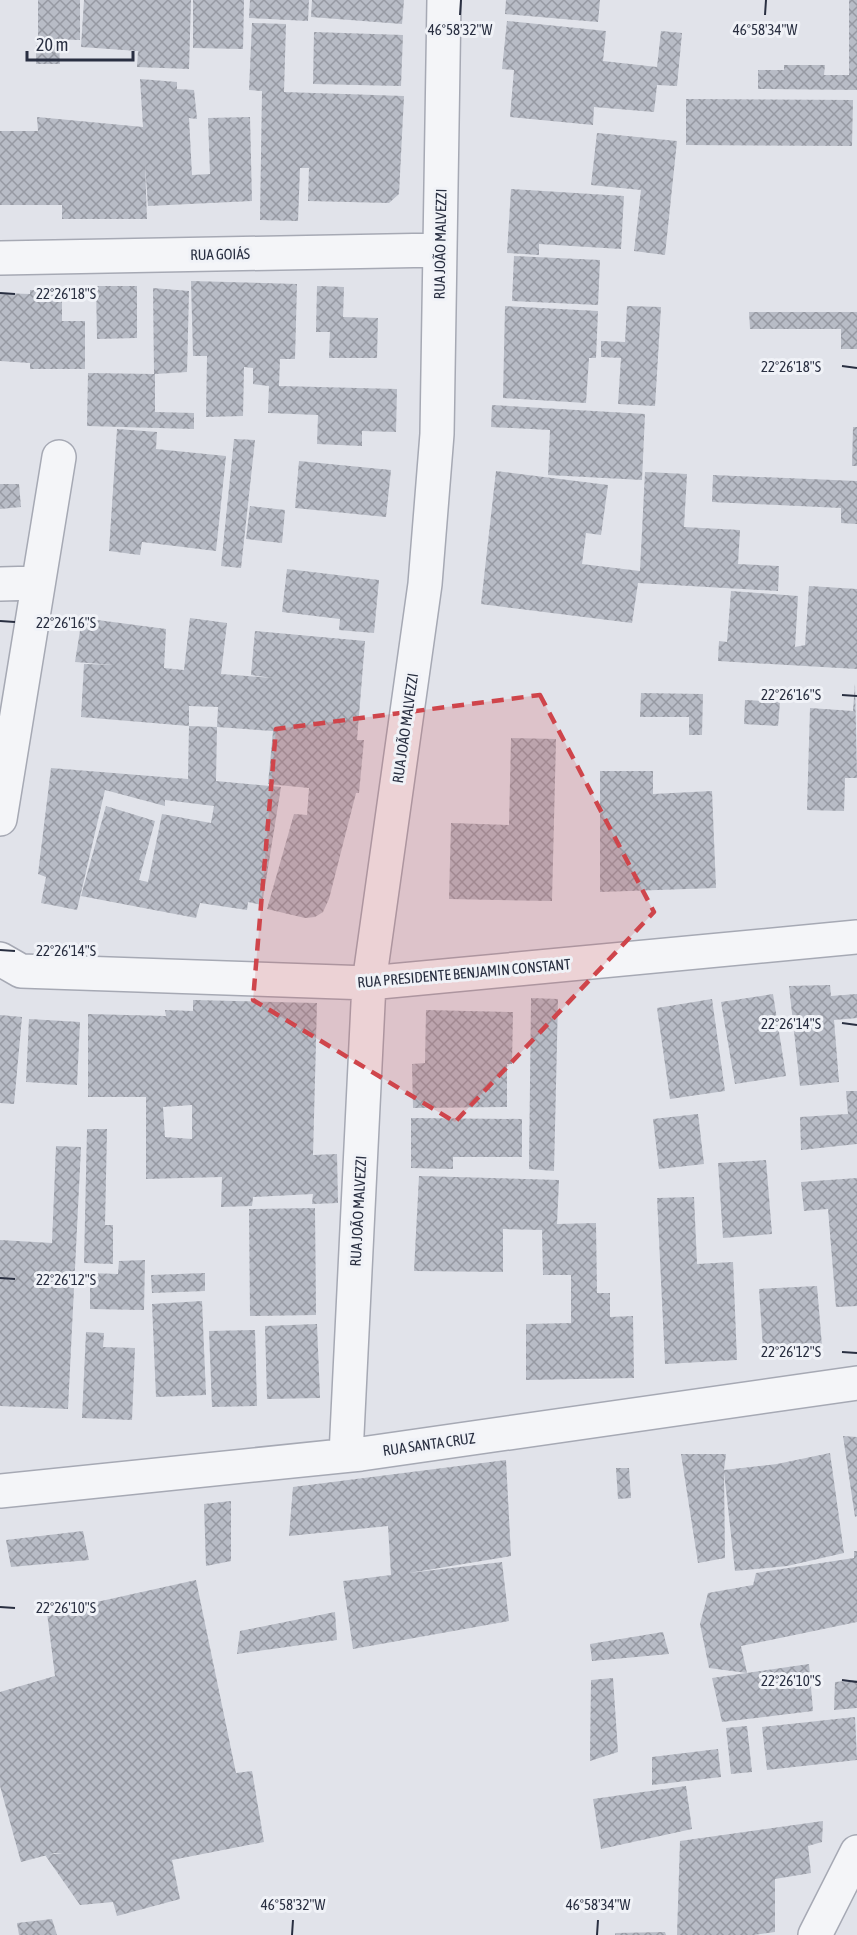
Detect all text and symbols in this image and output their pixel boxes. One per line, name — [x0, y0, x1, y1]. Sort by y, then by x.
text: 46°58'32"W — [428, 21, 492, 38]
text: 46°58'34"W — [733, 21, 797, 38]
scale bar — [27, 24, 134, 62]
text: 20 m — [36, 34, 68, 55]
street label: RUA JOÃO MALVEZZI — [431, 188, 449, 300]
street label: RUA GOIÁS — [190, 245, 250, 263]
text: 22°26'18"S — [36, 285, 96, 302]
text: 22°26'18"S — [761, 358, 821, 375]
text: 22°26'16"S — [36, 614, 96, 631]
street label: RUA JOÃO MALVEZZI — [389, 672, 421, 784]
text: 22°26'16"S — [761, 686, 821, 703]
text: 22°26'14"S — [36, 942, 96, 959]
street label: RUA PRESIDENTE BENJAMIN CONSTANT — [357, 955, 572, 991]
text: 22°26'14"S — [761, 1015, 821, 1032]
street label: RUA JOÃO MALVEZZI — [347, 1155, 369, 1267]
text: 22°26'12"S — [36, 1271, 96, 1288]
text: 22°26'12"S — [761, 1343, 821, 1360]
street label: RUA SANTA CRUZ — [382, 1429, 477, 1459]
text: 22°26'10"S — [36, 1599, 96, 1616]
text: 22°26'10"S — [761, 1672, 821, 1689]
text: 46°58'32"W — [261, 1896, 325, 1913]
text: 46°58'34"W — [566, 1896, 630, 1913]

